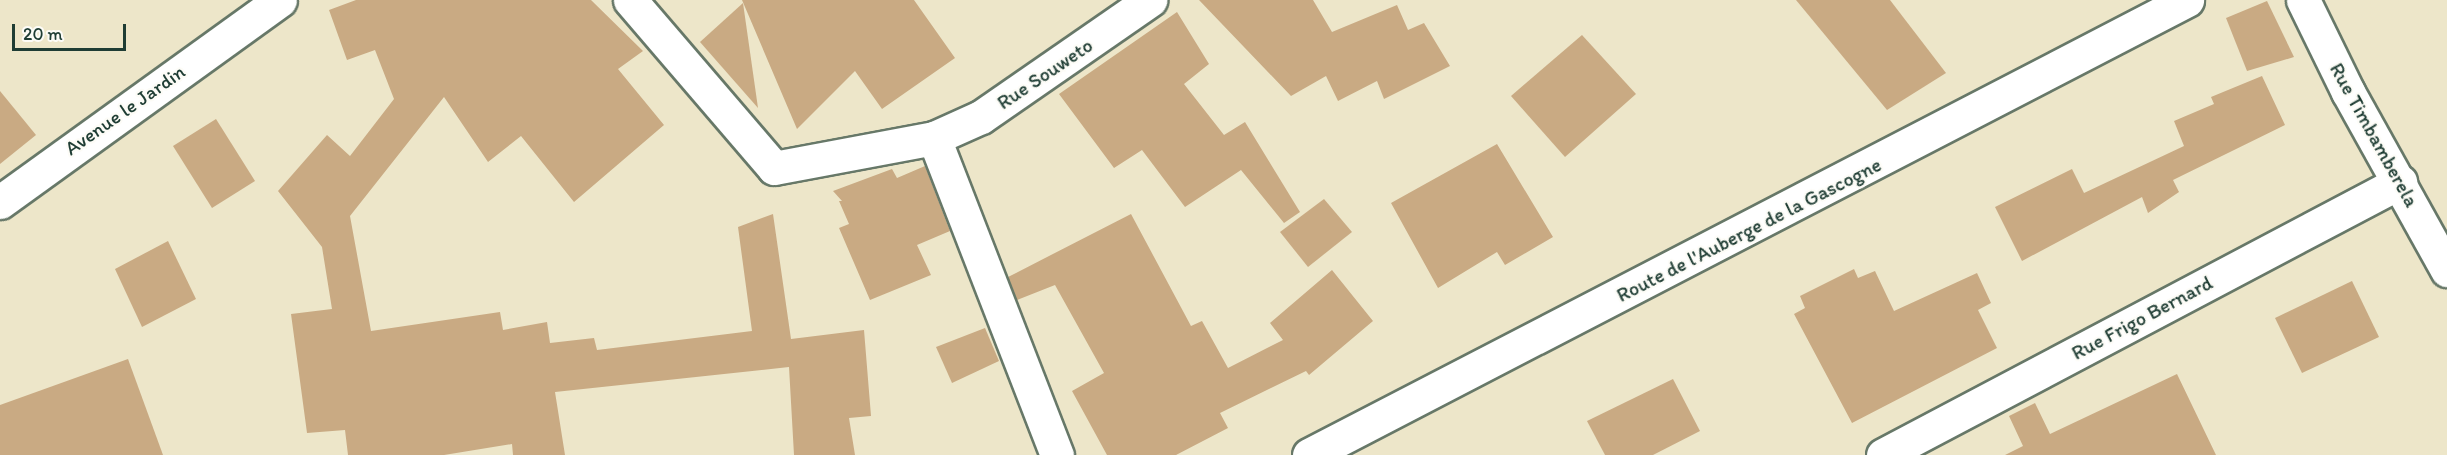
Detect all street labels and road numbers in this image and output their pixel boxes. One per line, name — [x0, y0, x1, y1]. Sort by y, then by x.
street label: Rue Souweto — [992, 33, 1098, 115]
street label: Rue Timbamberela — [2325, 59, 2423, 211]
street label: Avenue le Jardin — [60, 60, 190, 160]
street label: Route de l'Auberge de la Gascogne — [1612, 153, 1886, 307]
street label: Rue Frigo Bernard — [2068, 271, 2216, 365]

